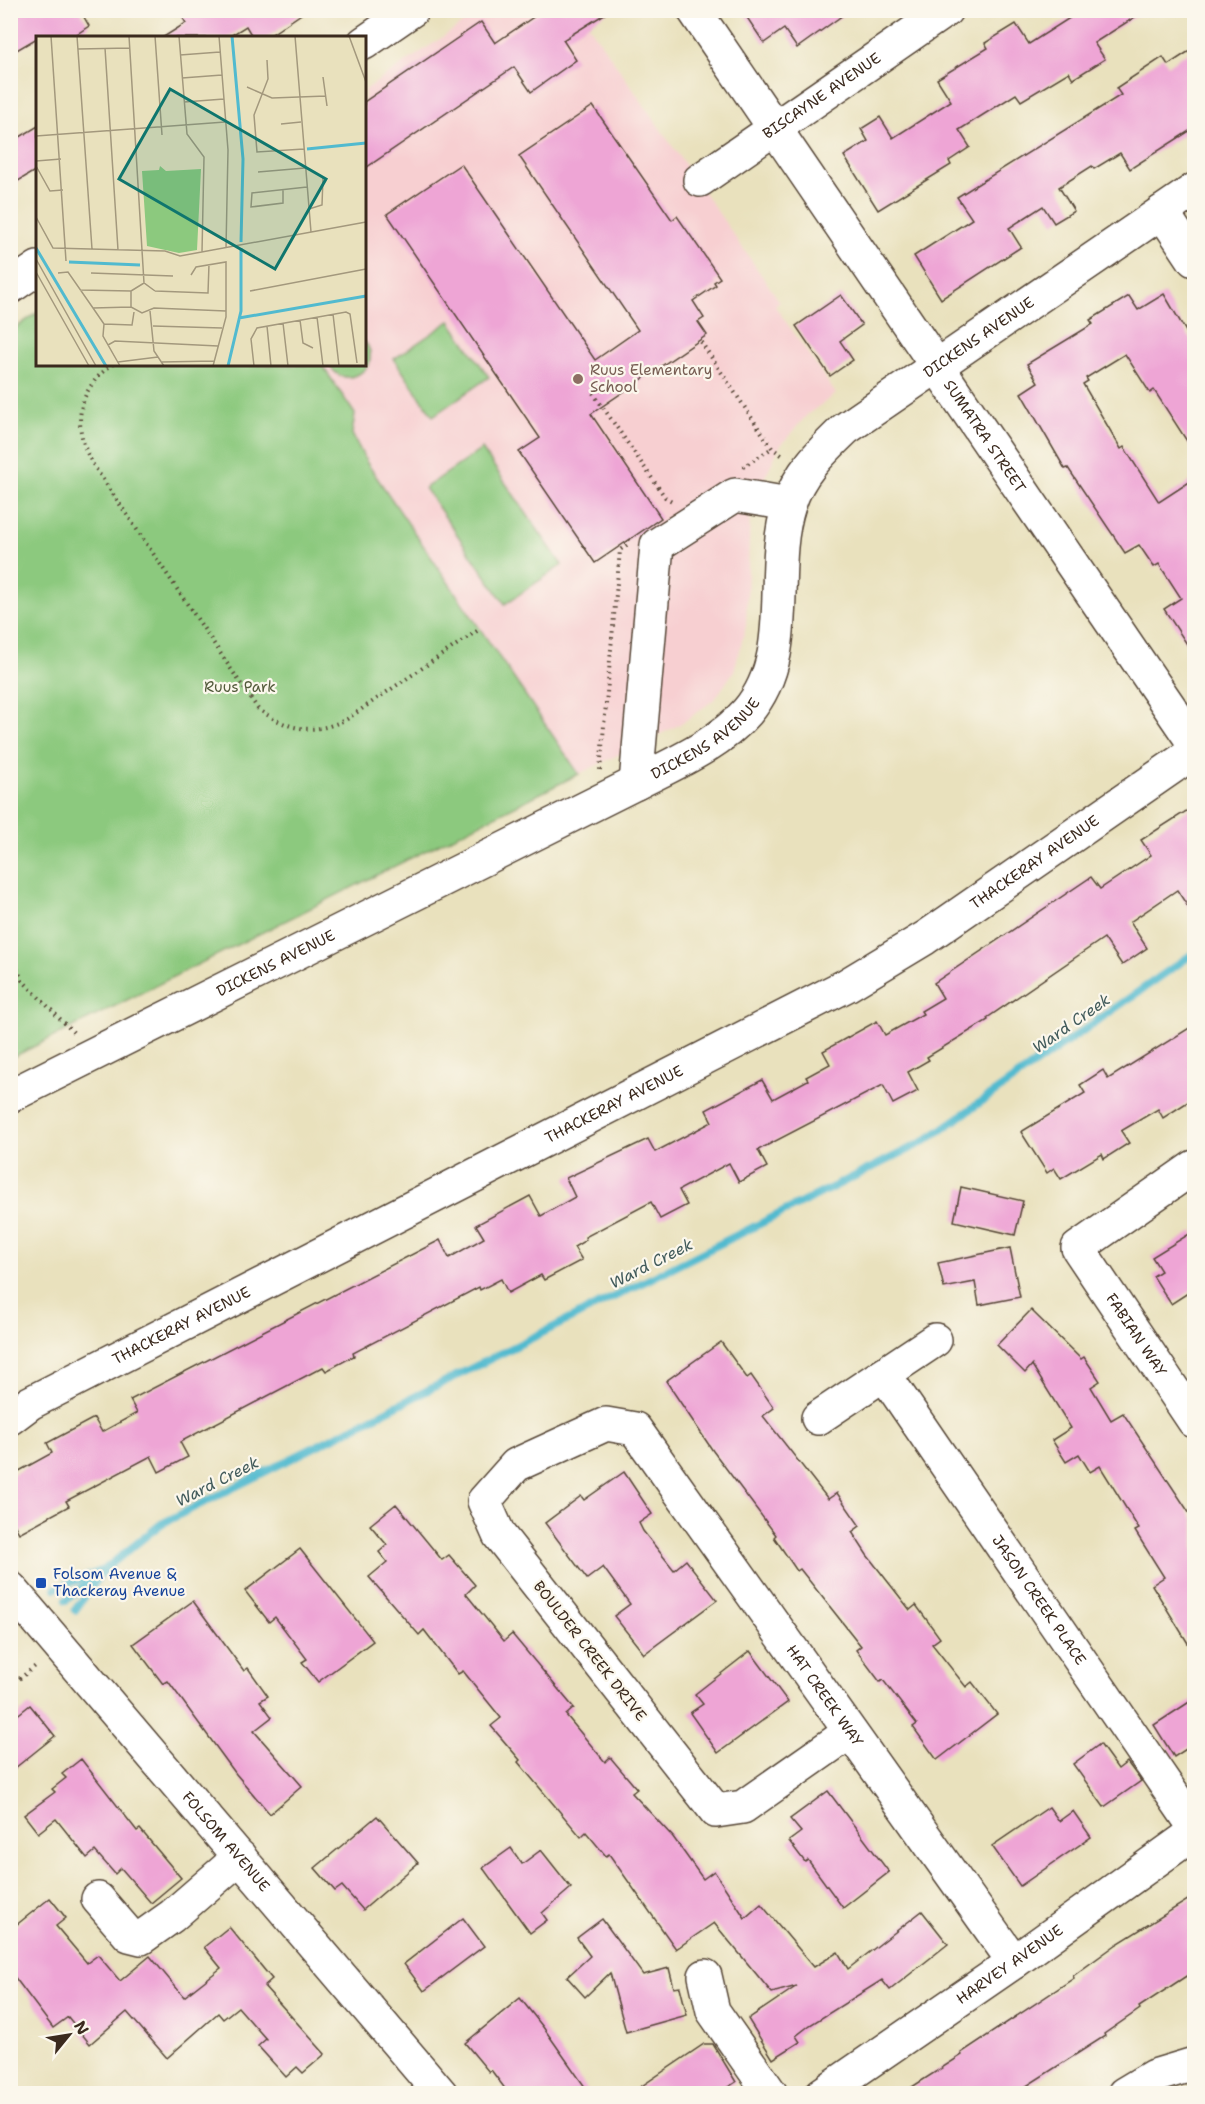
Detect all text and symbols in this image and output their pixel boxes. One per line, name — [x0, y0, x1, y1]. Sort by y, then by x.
inset map — [36, 36, 366, 366]
street label: BISCAYNE AVENUE — [759, 48, 885, 144]
street label: DICKENS AVENUE — [919, 292, 1038, 382]
place label: Ruus Elementary School — [590, 360, 712, 397]
marker: Ruus Elementary School — [571, 372, 585, 386]
street label: SUMATRA STREET — [939, 376, 1030, 497]
park label: Ruus Park — [204, 677, 276, 697]
street label: DICKENS AVENUE — [648, 694, 765, 784]
street label: THACKERAY AVENUE — [966, 811, 1103, 914]
street label: DICKENS AVENUE — [213, 925, 338, 1001]
water label: Ward Creek — [1028, 989, 1115, 1058]
street label: THACKERAY AVENUE — [541, 1061, 687, 1148]
water label: Ward Creek — [606, 1233, 696, 1293]
street label: THACKERAY AVENUE — [109, 1282, 254, 1369]
street label: FABIAN WAY — [1101, 1290, 1171, 1380]
water label: Ward Creek — [172, 1451, 262, 1511]
street label: JASON CREEK PLACE — [987, 1531, 1091, 1669]
place label: Folsom Avenue & Thackeray Avenue — [53, 1564, 185, 1601]
marker: Folsom Avenue & Thackeray Avenue — [34, 1576, 48, 1590]
street label: BOULDER CREEK DRIVE — [529, 1577, 651, 1725]
street label: HAT CREEK WAY — [782, 1641, 868, 1751]
street label: FOLSOM AVENUE — [178, 1787, 274, 1896]
street label: HARVEY AVENUE — [952, 1920, 1067, 2009]
north arrow — [39, 2005, 99, 2065]
text: N — [69, 2017, 94, 2038]

